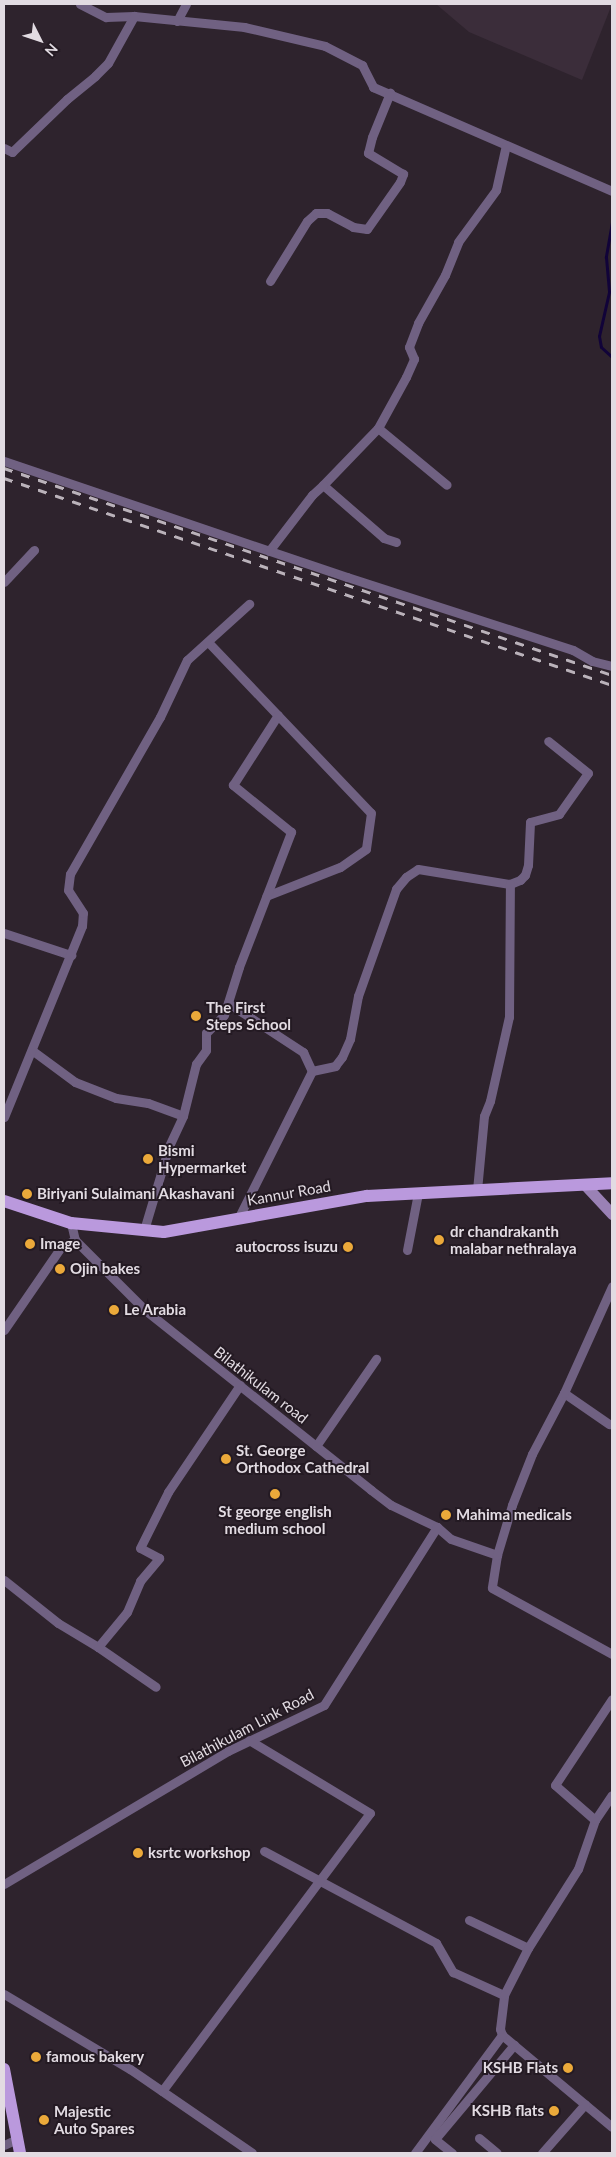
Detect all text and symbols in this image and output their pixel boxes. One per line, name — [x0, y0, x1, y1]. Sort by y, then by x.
north arrow — [15, 15, 65, 65]
text: N — [42, 41, 62, 60]
place label: The First Steps School — [206, 998, 291, 1033]
marker: The First Steps School — [190, 1010, 202, 1022]
place label: Bismi Hypermarket — [158, 1141, 246, 1176]
marker: Bismi Hypermarket — [142, 1153, 154, 1165]
street label: Kannur Road — [246, 1177, 332, 1209]
place label: Biriyani Sulaimani Akashavani — [37, 1185, 235, 1203]
marker: Biriyani Sulaimani Akashavani — [21, 1188, 33, 1200]
place label: dr chandrakanth malabar nethralaya — [450, 1222, 577, 1257]
marker: dr chandrakanth malabar nethralaya — [432, 1233, 446, 1247]
place label: Image — [40, 1235, 80, 1253]
marker: Image — [24, 1238, 36, 1250]
place label: autocross isuzu — [236, 1238, 338, 1256]
marker: autocross isuzu — [342, 1241, 354, 1253]
place label: Ojin bakes — [70, 1260, 140, 1278]
marker: Ojin bakes — [54, 1263, 66, 1275]
place label: Le Arabia — [124, 1301, 187, 1319]
marker: Le Arabia — [108, 1304, 120, 1316]
street label: Bilathikulam road — [211, 1343, 311, 1427]
place label: St. George Orthodox Cathedral — [236, 1441, 369, 1476]
marker: St. George Orthodox Cathedral — [220, 1453, 232, 1465]
marker: St george english medium school — [269, 1488, 281, 1500]
place label: St george english medium school — [218, 1502, 332, 1537]
place label: Mahima medicals — [456, 1506, 572, 1524]
marker: Mahima medicals — [440, 1509, 452, 1521]
street label: Bilathikulam Link Road — [177, 1685, 317, 1771]
place label: ksrtc workshop — [148, 1844, 251, 1862]
marker: ksrtc workshop — [132, 1847, 144, 1859]
place label: famous bakery — [46, 2048, 144, 2066]
marker: famous bakery — [30, 2051, 42, 2063]
place label: KSHB Flats — [483, 2059, 558, 2077]
marker: KSHB Flats — [562, 2062, 574, 2074]
place label: Majestic Auto Spares — [54, 2102, 135, 2137]
place label: KSHB flats — [472, 2102, 544, 2120]
marker: KSHB flats — [548, 2105, 560, 2117]
marker: Majestic Auto Spares — [38, 2114, 50, 2126]

